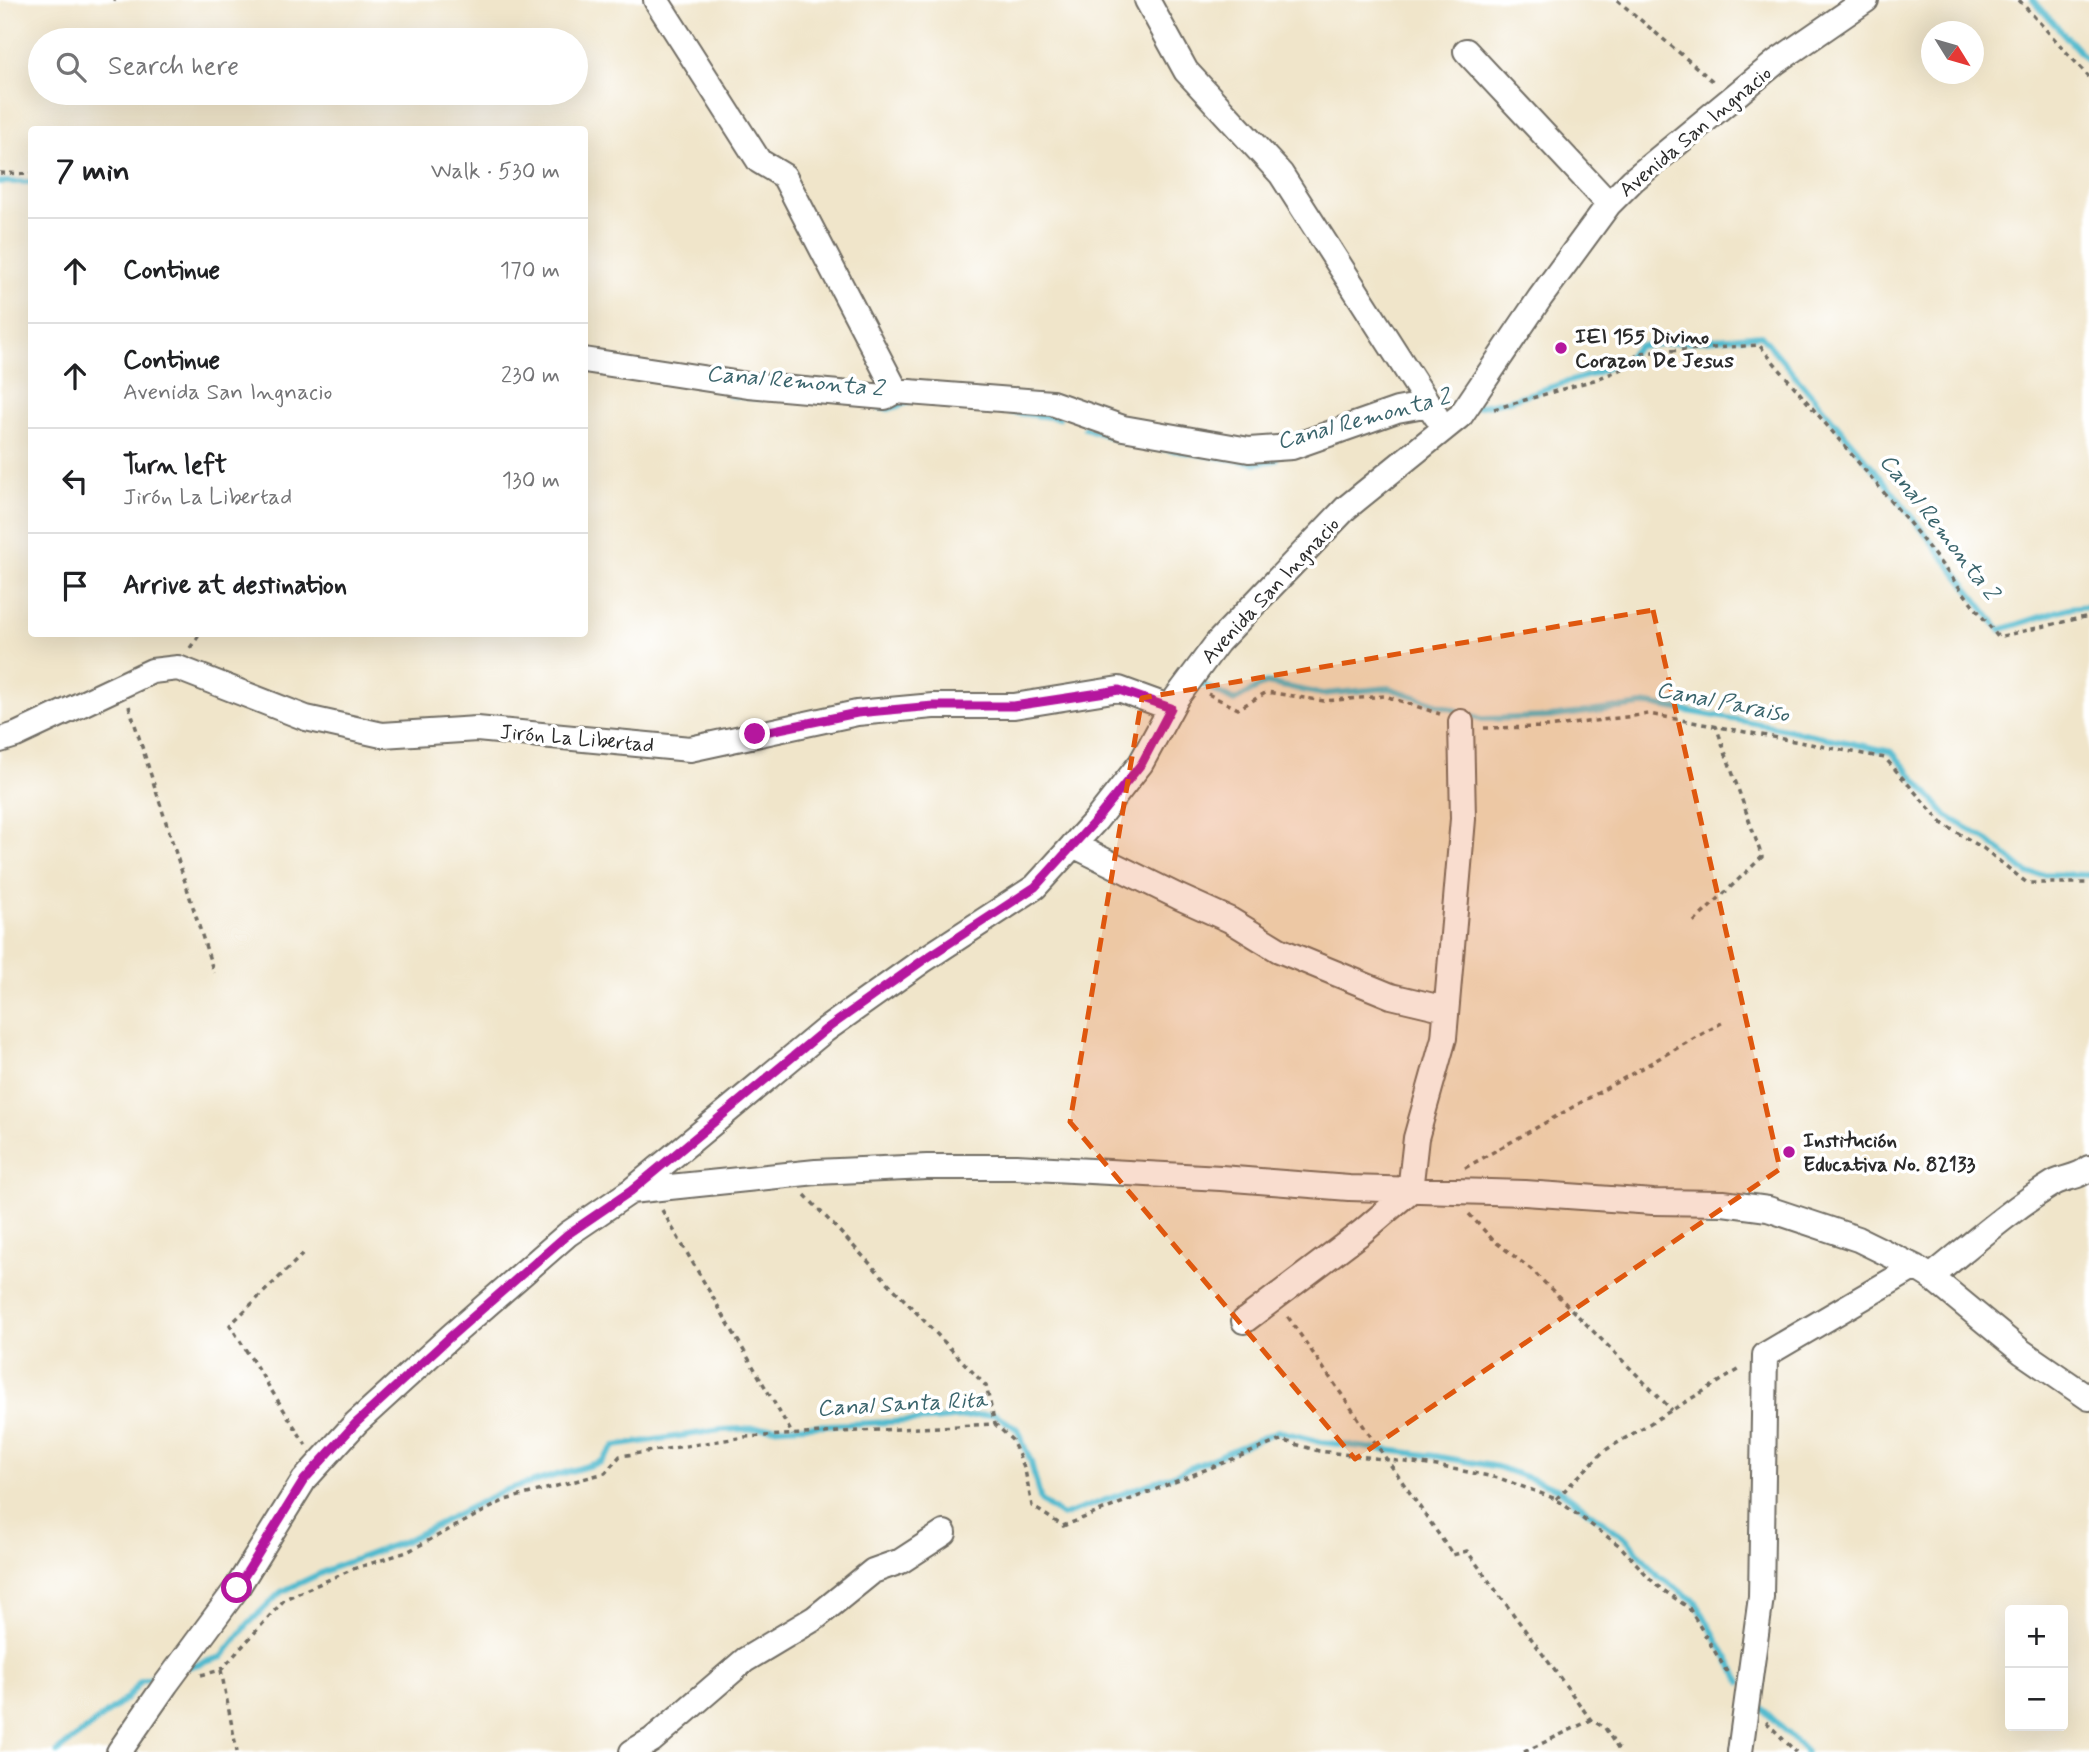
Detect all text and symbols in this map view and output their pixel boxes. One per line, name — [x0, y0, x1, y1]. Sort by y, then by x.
north arrow — [1921, 21, 1984, 84]
search box — [28, 28, 588, 105]
icon: search — [52, 48, 90, 86]
text: Search here — [108, 50, 239, 84]
street label: Avenida San Ingnacio — [1613, 60, 1778, 204]
text: 7 min — [56, 152, 130, 191]
text: Walk · 530 m — [431, 157, 560, 187]
icon: ahead — [56, 252, 94, 290]
text: Continue — [123, 254, 220, 288]
text: 170 m — [500, 256, 560, 286]
place label: IEI 155 Divino Corazon De Jesus — [1575, 323, 1734, 375]
marker: IEI 155 Divino Corazon De Jesus — [1553, 340, 1569, 356]
text: Continue — [123, 344, 220, 378]
icon: ahead — [56, 357, 94, 395]
water label: Canal Remonta 2 — [705, 359, 887, 405]
text: 230 m — [501, 361, 560, 391]
text: Avenida San Ingnacio — [123, 378, 332, 408]
water label: Canal Remonta 2 — [1274, 382, 1456, 457]
water label: Canal Remonta 2 — [1872, 448, 2007, 609]
text: Turn left — [123, 449, 227, 483]
icon: left — [56, 462, 94, 500]
text: 130 m — [502, 466, 560, 496]
text: Jirón La Libertad — [123, 483, 292, 513]
street label: Avenida San Ingnacio — [1195, 511, 1346, 670]
icon: arrive — [56, 567, 94, 605]
text: Arrive at destination — [123, 569, 347, 603]
water label: Canal Paraiso — [1654, 675, 1793, 731]
street label: Jirón La Libertad — [499, 718, 655, 760]
route end — [739, 718, 770, 749]
place label: Institución Educativa No. 82133 — [1803, 1127, 1975, 1179]
marker: Institución Educativa No. 82133 — [1781, 1144, 1797, 1160]
water label: Canal Santa Rita — [816, 1385, 989, 1424]
route start — [221, 1572, 252, 1603]
map controls — [2005, 1605, 2068, 1731]
button: + — [2005, 1605, 2068, 1668]
button: − — [2005, 1668, 2068, 1731]

